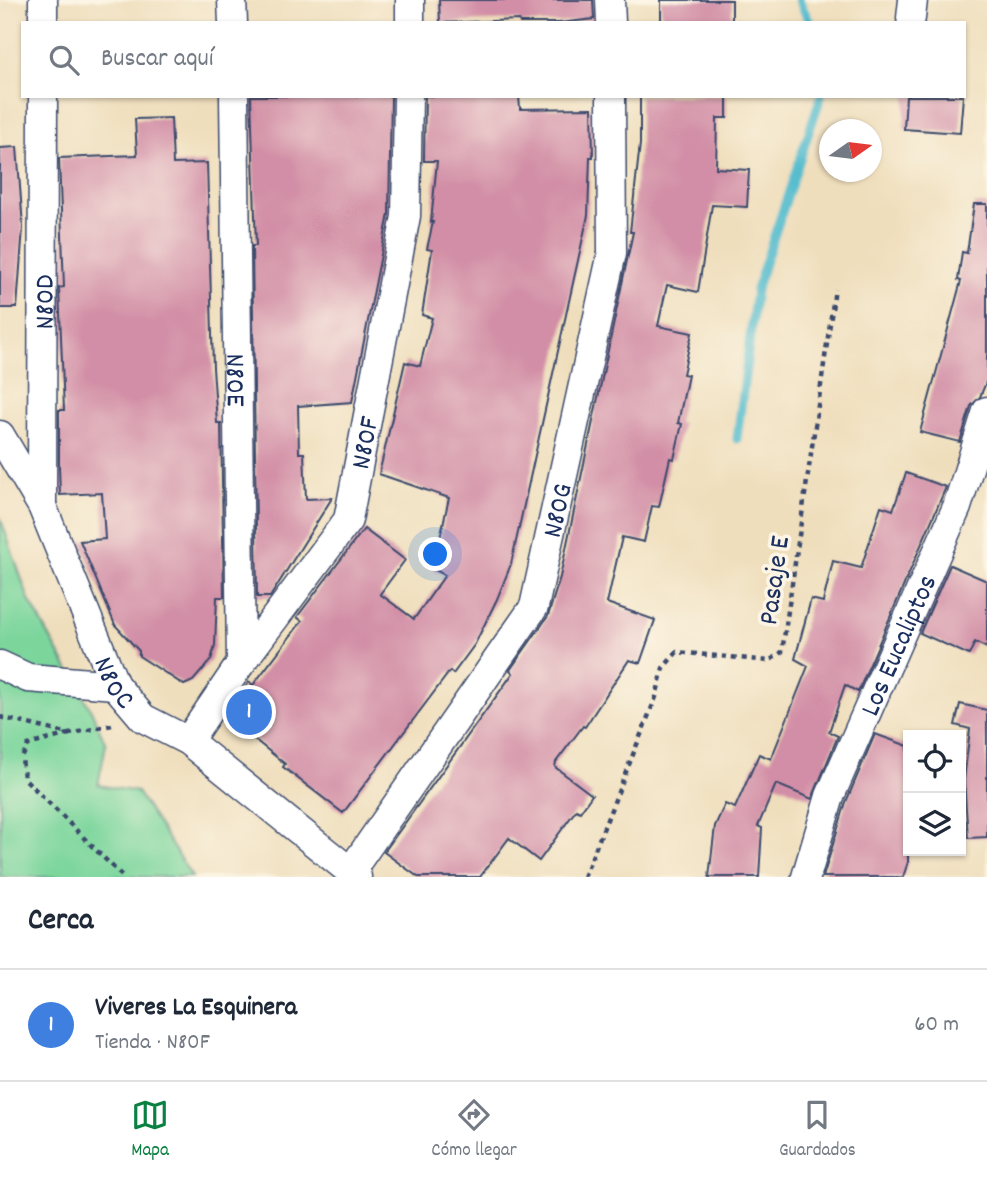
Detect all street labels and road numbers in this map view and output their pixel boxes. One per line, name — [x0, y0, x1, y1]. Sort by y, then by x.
street label: N80D — [27, 275, 68, 329]
street label: N80E — [212, 353, 253, 407]
street label: N80F — [343, 413, 392, 473]
street label: N80G — [535, 480, 586, 542]
street label: Pasaje E — [751, 533, 803, 628]
street label: Los Eucaliptos — [853, 569, 950, 723]
street label: N80C — [81, 652, 142, 720]

